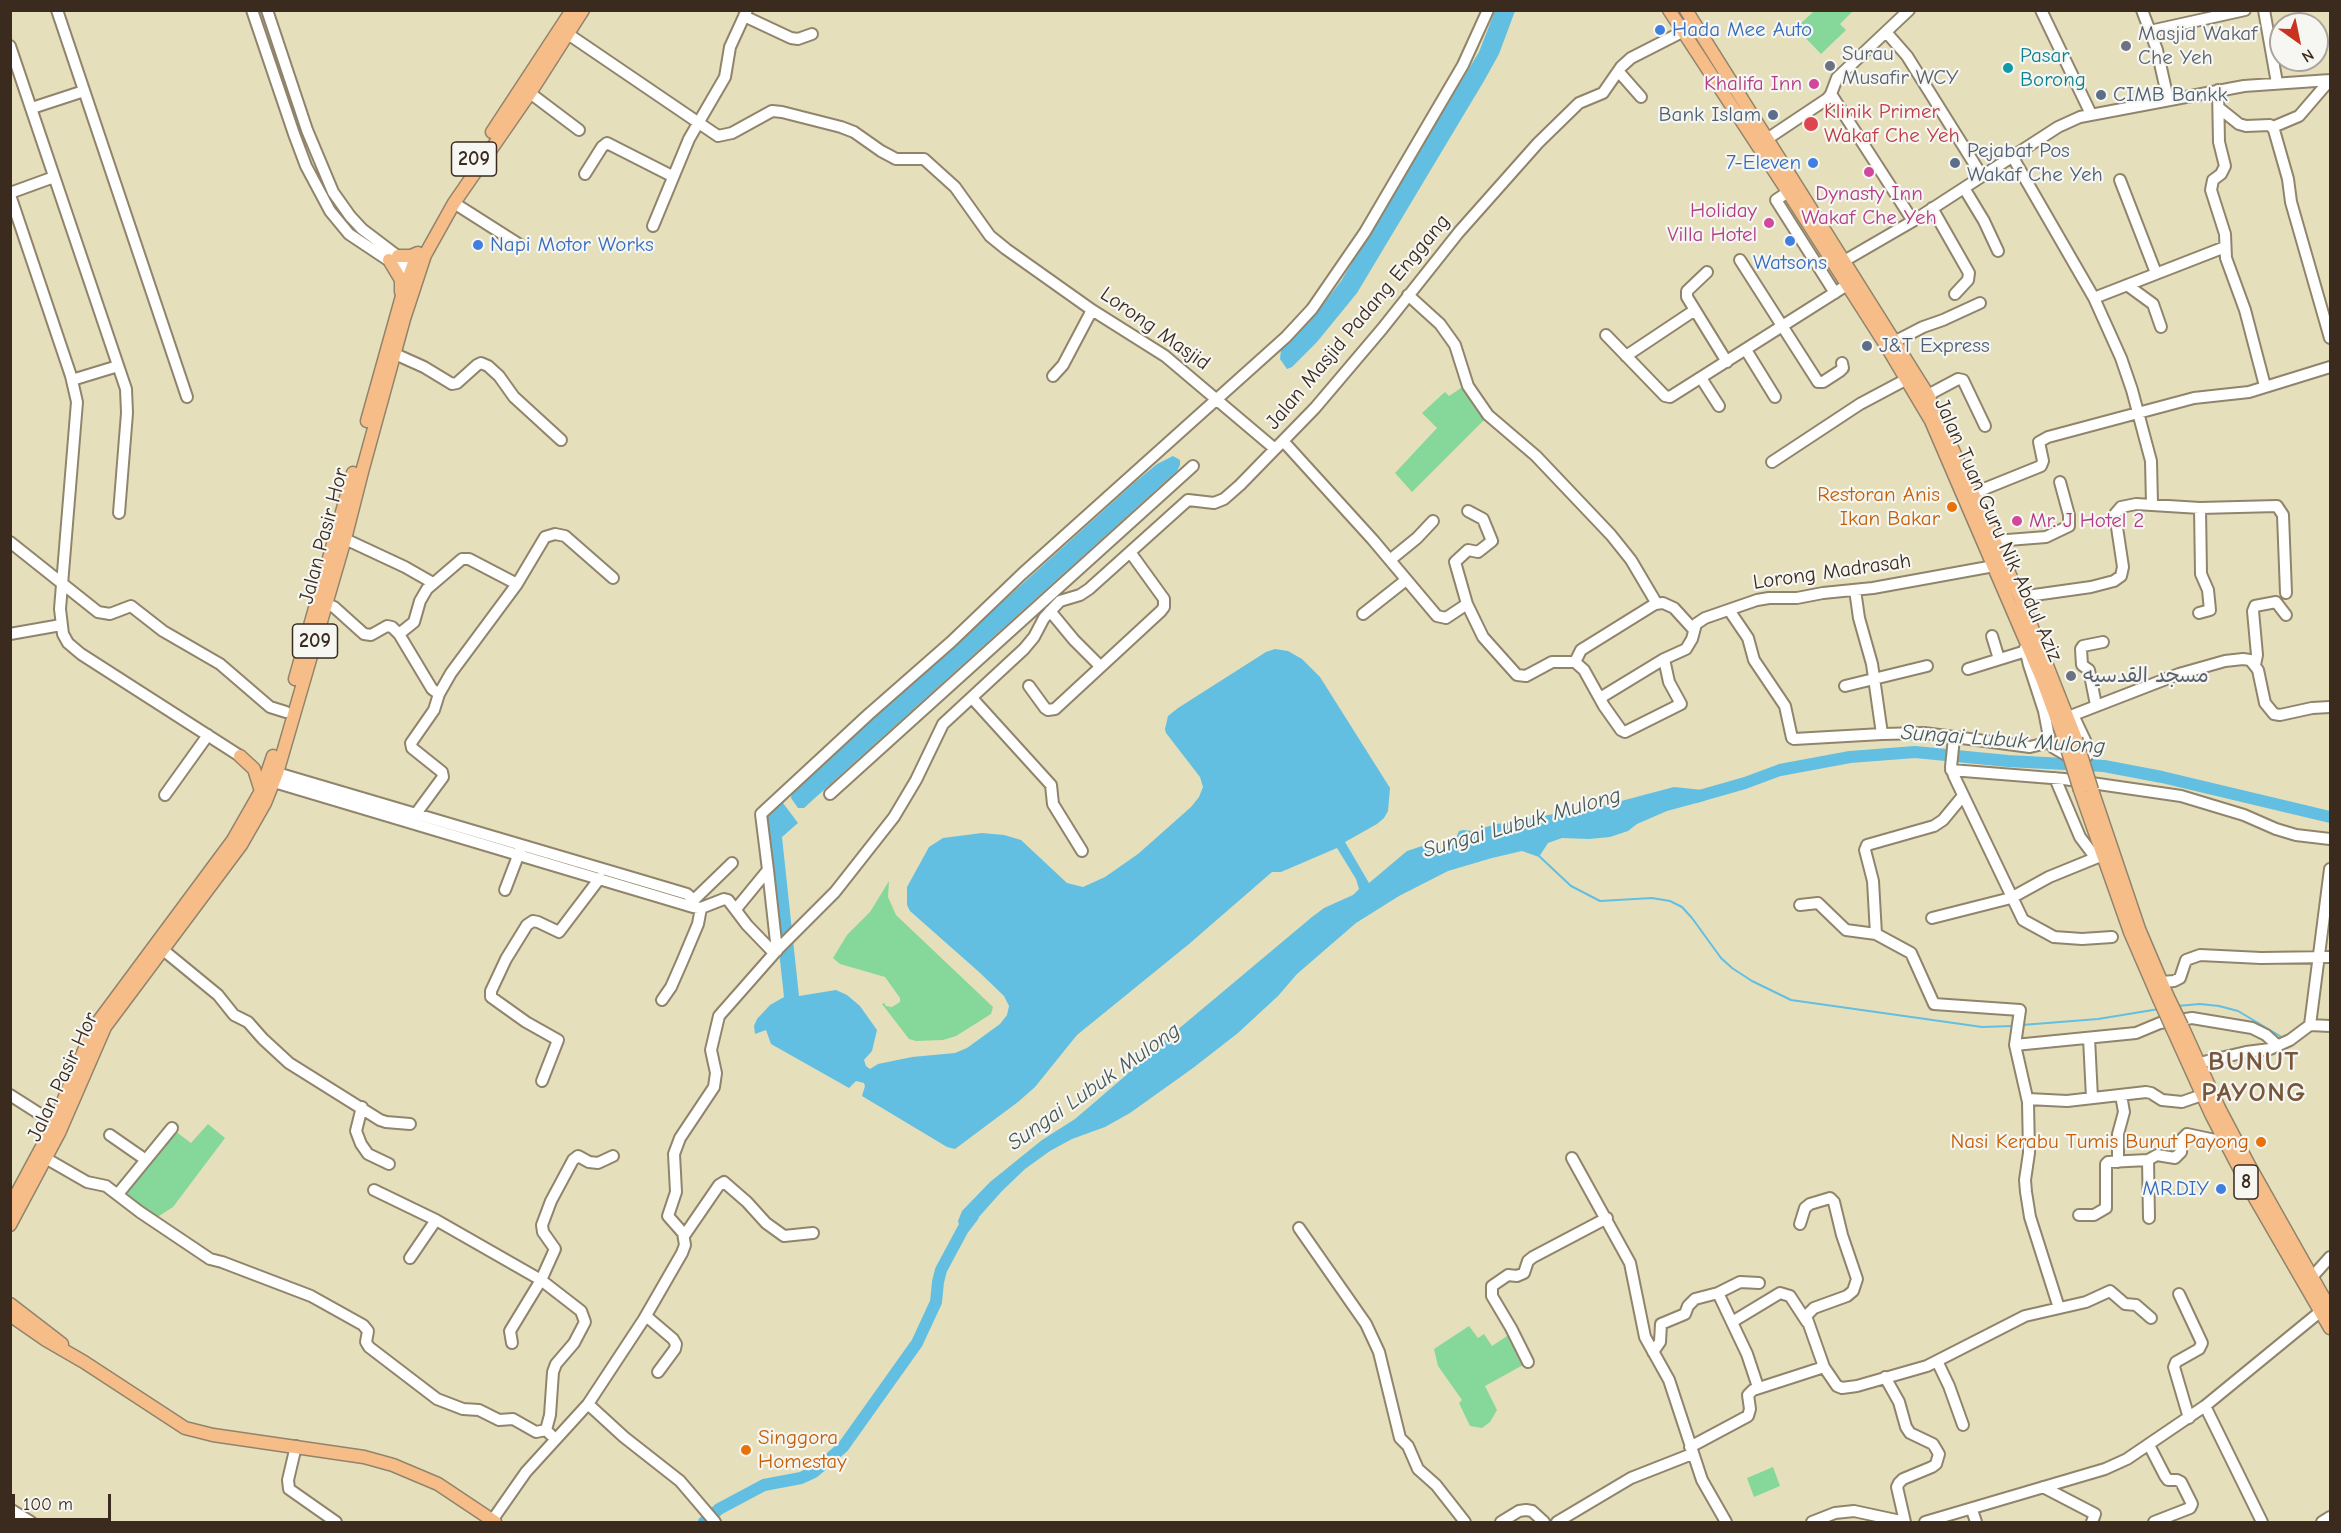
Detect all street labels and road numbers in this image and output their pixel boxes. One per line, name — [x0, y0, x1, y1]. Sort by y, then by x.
road number: 209 — [452, 142, 496, 176]
street label: Jalan Masjid Padang Enggang — [1261, 209, 1455, 435]
street label: Lorong Masjid — [1095, 282, 1215, 376]
street label: Jalan Tuan Guru Nik Abdul Aziz — [1928, 395, 2068, 665]
street label: Jalan Pasir Hor — [294, 465, 354, 607]
street label: Lorong Madrasah — [1751, 548, 1913, 596]
road number: 209 — [292, 624, 338, 658]
street label: Jalan Pasir Hor — [22, 1008, 104, 1146]
road number: 8 — [2234, 1165, 2258, 1199]

